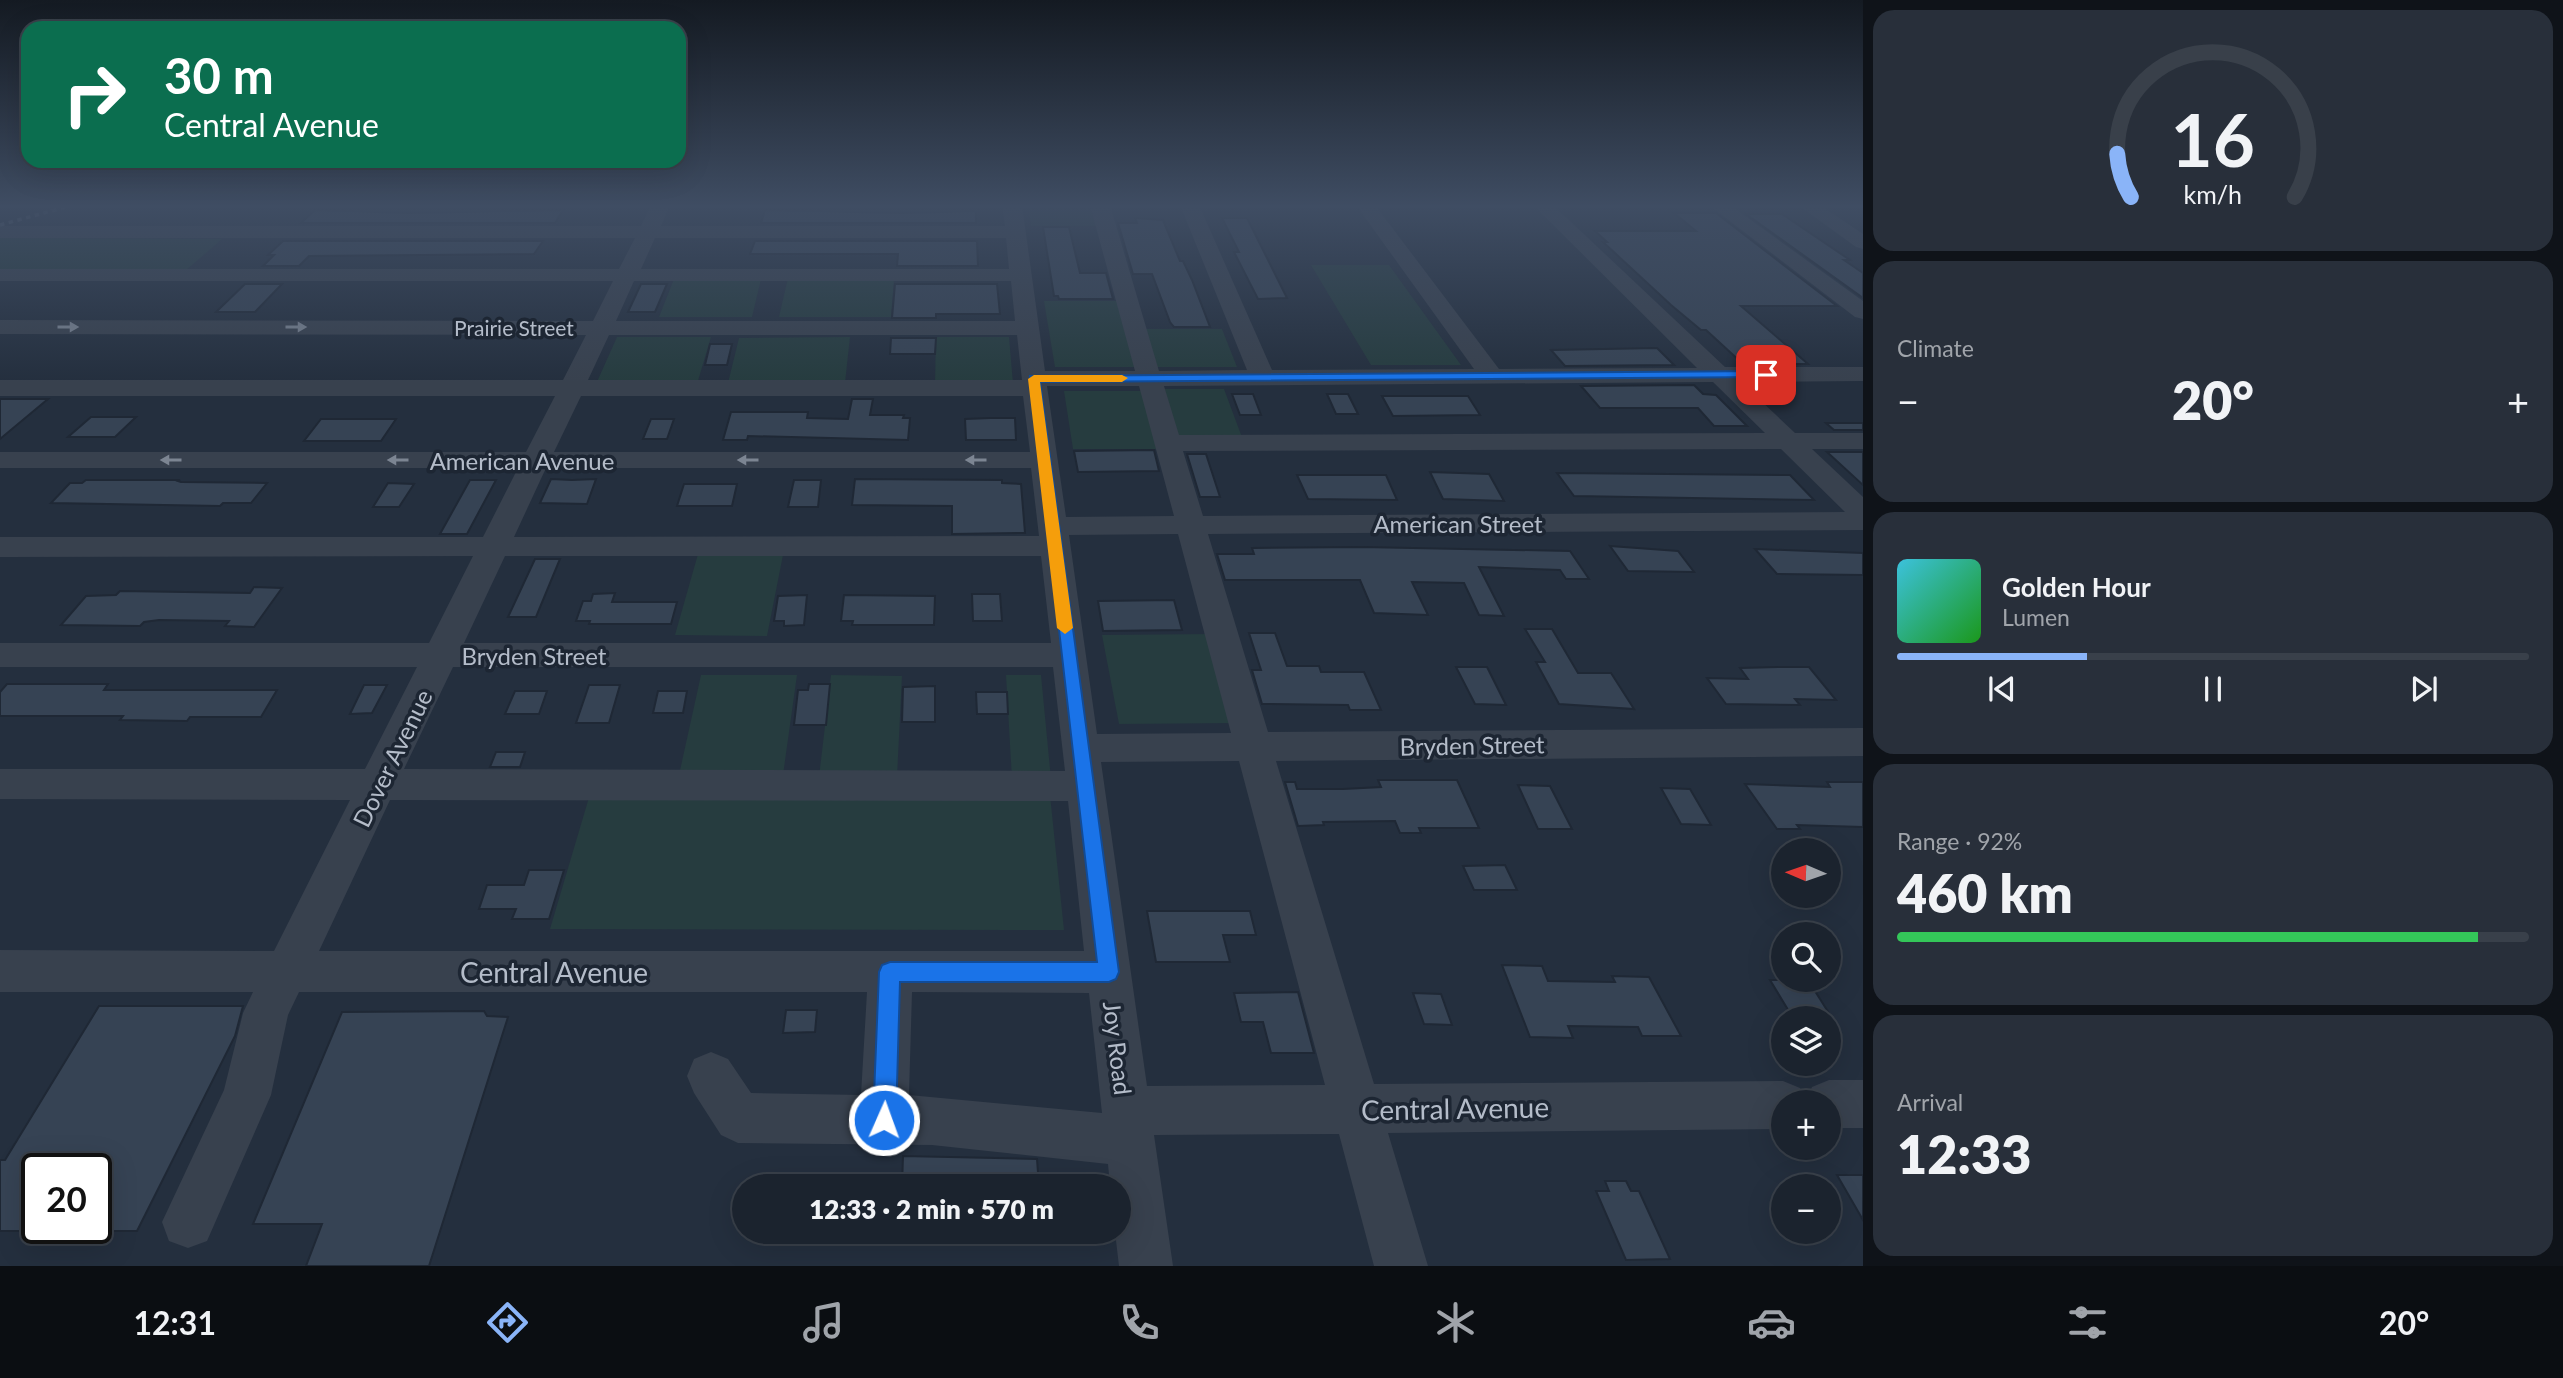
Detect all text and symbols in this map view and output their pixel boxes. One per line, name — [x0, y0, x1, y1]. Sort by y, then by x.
text: 30 m — [164, 46, 274, 104]
icon: right — [49, 49, 140, 140]
text: 16 — [2171, 95, 2255, 183]
text: Central Avenue — [164, 105, 379, 144]
text: km/h — [2184, 178, 2242, 208]
street label: Prairie Street — [454, 315, 574, 340]
one-way arrow — [57, 321, 79, 333]
one-way arrow — [285, 321, 307, 333]
text: Climate — [1897, 334, 1974, 362]
pin — [1736, 345, 1796, 405]
icon: arrive — [1747, 356, 1785, 394]
text: 20° — [2172, 369, 2254, 431]
text: − — [1897, 378, 1919, 424]
text: + — [2507, 378, 2529, 424]
street label: American Avenue — [430, 446, 614, 475]
one-way arrow — [159, 454, 181, 466]
one-way arrow — [387, 454, 409, 466]
one-way arrow — [737, 454, 759, 466]
one-way arrow — [964, 454, 986, 466]
street label: American Street — [1373, 509, 1543, 538]
text: Golden Hour — [2002, 571, 2151, 603]
text: Lumen — [2002, 603, 2070, 631]
street label: Bryden Street — [462, 641, 607, 670]
icon: previous — [1983, 670, 2021, 708]
icon: pause — [2194, 670, 2232, 708]
icon: next — [2405, 670, 2443, 708]
street label: Dover Avenue — [346, 685, 438, 831]
street label: Bryden Street — [1399, 729, 1545, 761]
text: Range · 92% — [1897, 827, 2022, 855]
north arrow — [1771, 838, 1841, 908]
map controls — [1771, 838, 1841, 1244]
text: 460 km — [1897, 862, 2073, 924]
button: search — [1771, 922, 1841, 992]
street label: Central Avenue — [460, 955, 648, 989]
street label: Joy Road — [1098, 1000, 1138, 1096]
button: layers — [1771, 1006, 1841, 1076]
position arrow — [847, 1083, 921, 1157]
text: Arrival — [1897, 1088, 1963, 1116]
street label: Central Avenue — [1361, 1089, 1549, 1127]
button: + — [1771, 1090, 1841, 1160]
text: 12:33 — [1897, 1123, 2031, 1185]
speed limit sign: 20 — [21, 1153, 112, 1244]
button: − — [1771, 1174, 1841, 1244]
text: 12:33 · 2 min · 570 m — [809, 1193, 1054, 1225]
icon: directions — [483, 1298, 532, 1347]
icon: music — [799, 1298, 848, 1347]
icon: phone — [1115, 1298, 1164, 1347]
icon: climate — [1431, 1298, 1480, 1347]
icon: car — [1747, 1298, 1796, 1347]
icon: filters — [2063, 1298, 2112, 1347]
text: 12:31 — [134, 1303, 216, 1342]
text: 20° — [2379, 1303, 2429, 1342]

